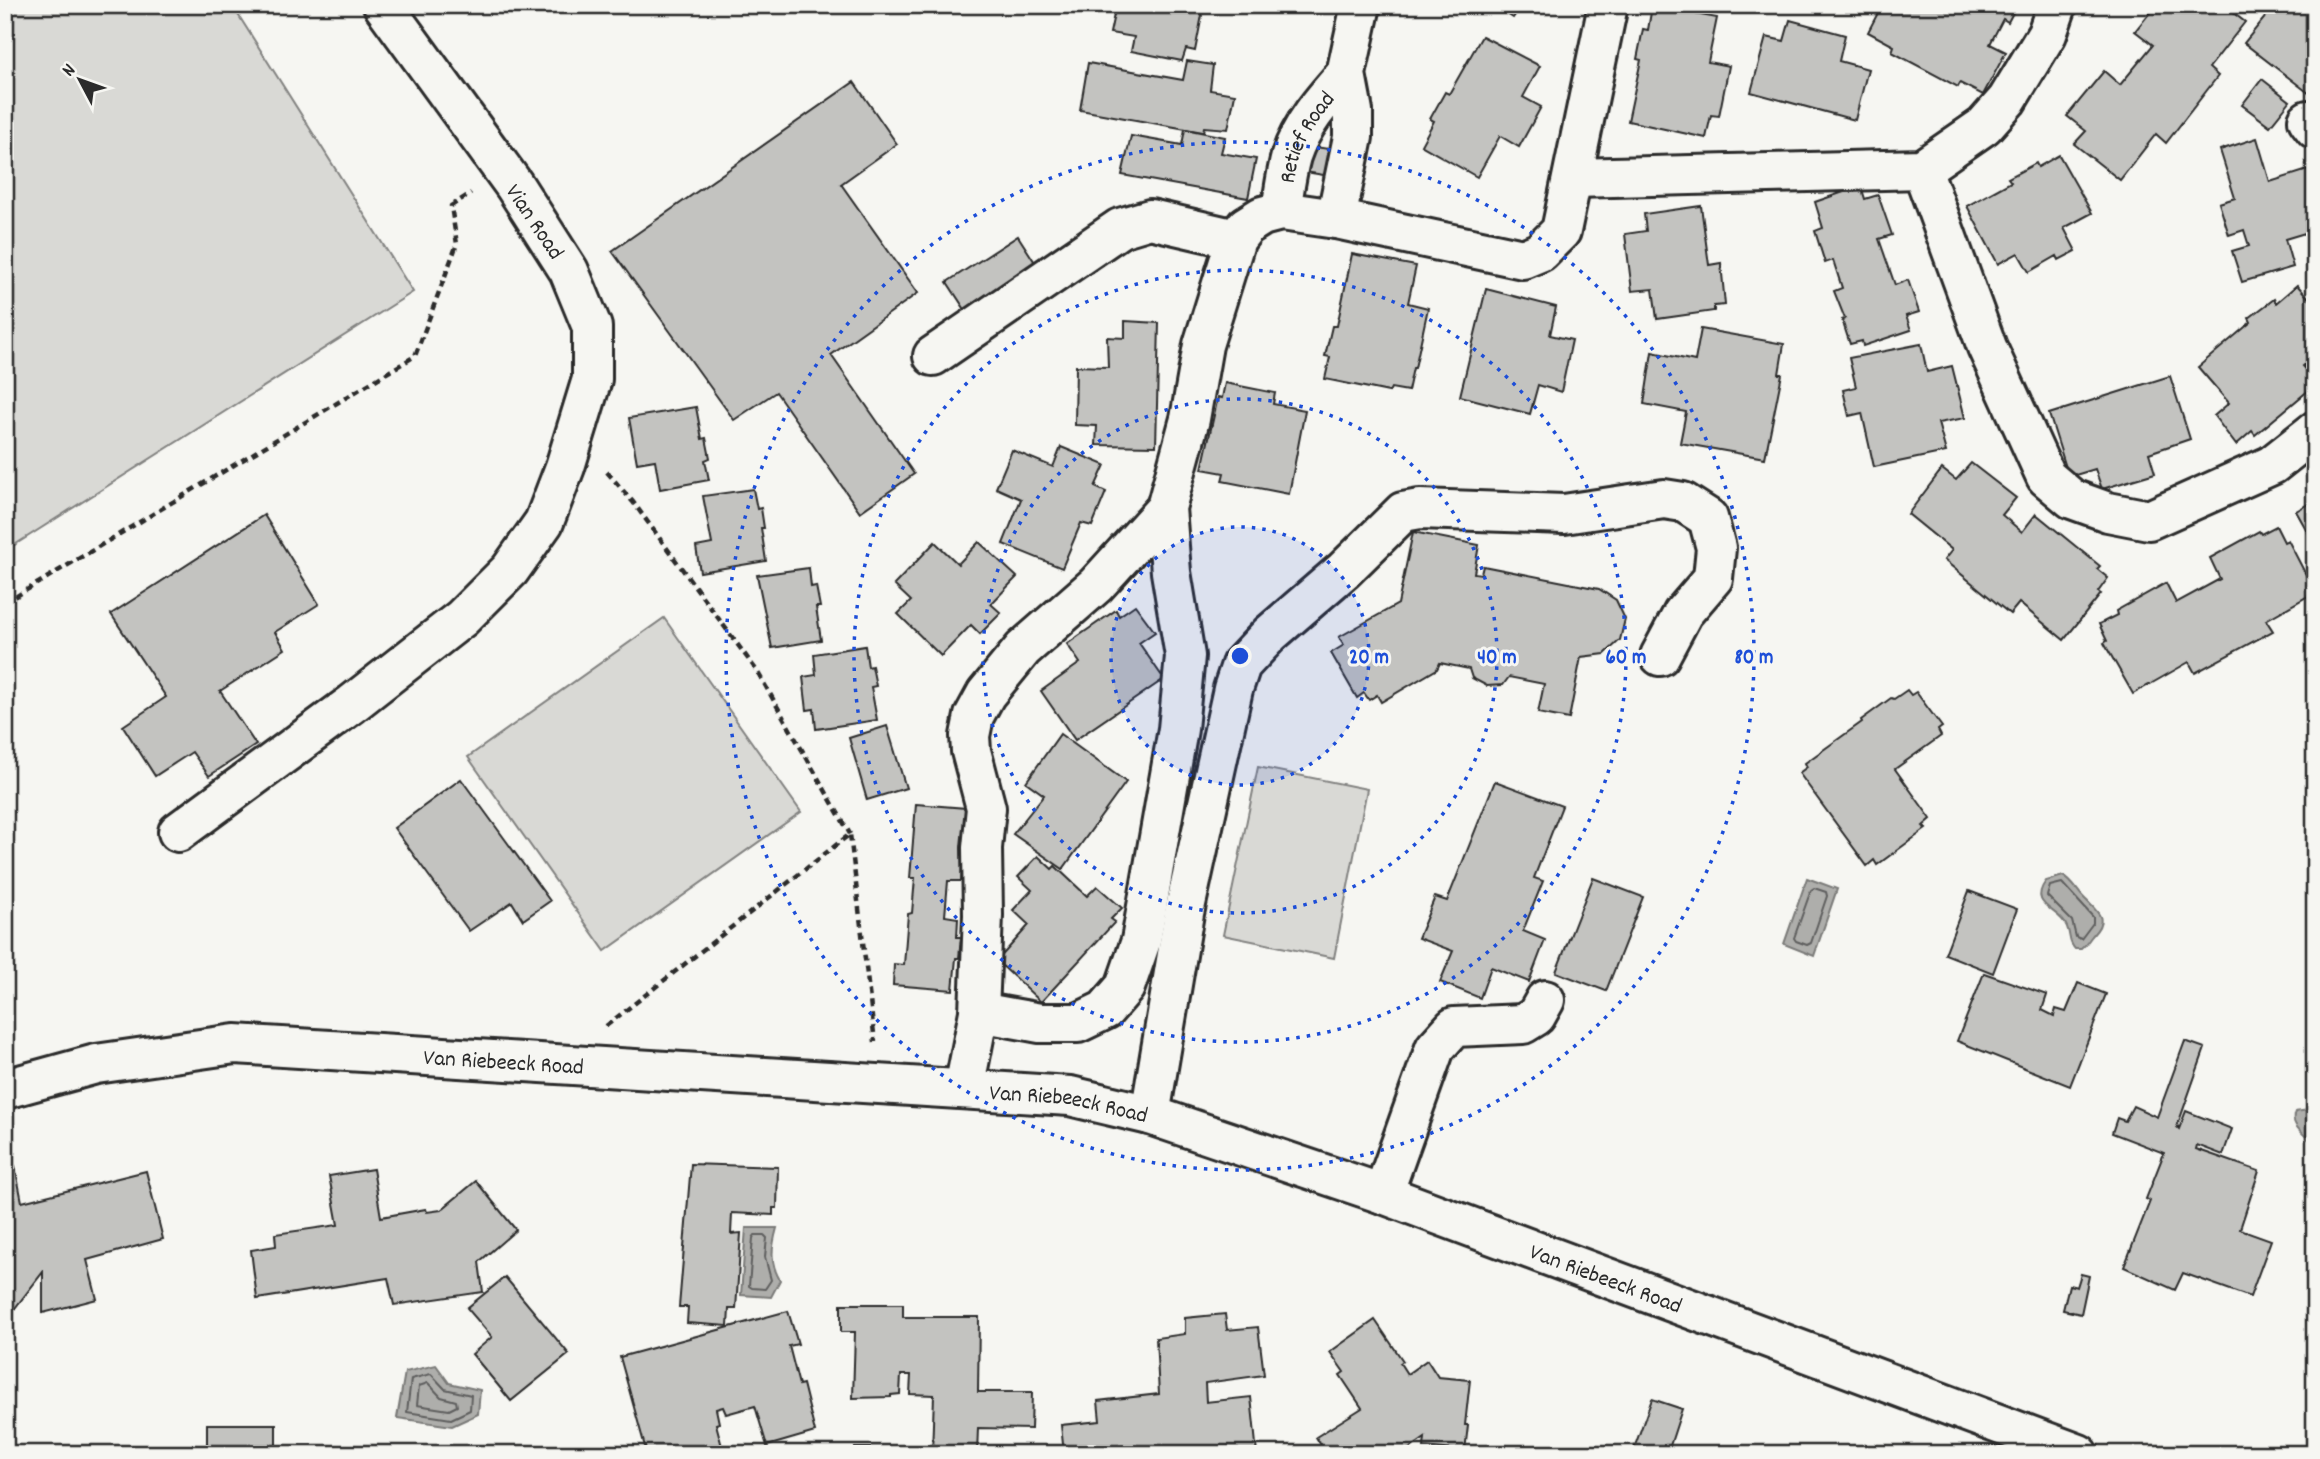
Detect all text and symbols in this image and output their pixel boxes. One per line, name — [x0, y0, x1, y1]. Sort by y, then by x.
north arrow — [46, 46, 116, 116]
text: N — [57, 59, 83, 84]
street label: Retief Road — [1273, 85, 1344, 186]
street label: Vian Road — [496, 179, 571, 267]
centre of rings — [1228, 644, 1252, 668]
text: 20 m — [1349, 644, 1389, 674]
text: 40 m — [1477, 644, 1517, 674]
text: 60 m — [1606, 644, 1646, 674]
text: 80 m — [1734, 644, 1774, 674]
street label: Van Riebeeck Road — [422, 1043, 585, 1086]
street label: Van Riebeeck Road — [988, 1078, 1151, 1134]
street label: Van Riebeeck Road — [1524, 1237, 1686, 1324]

